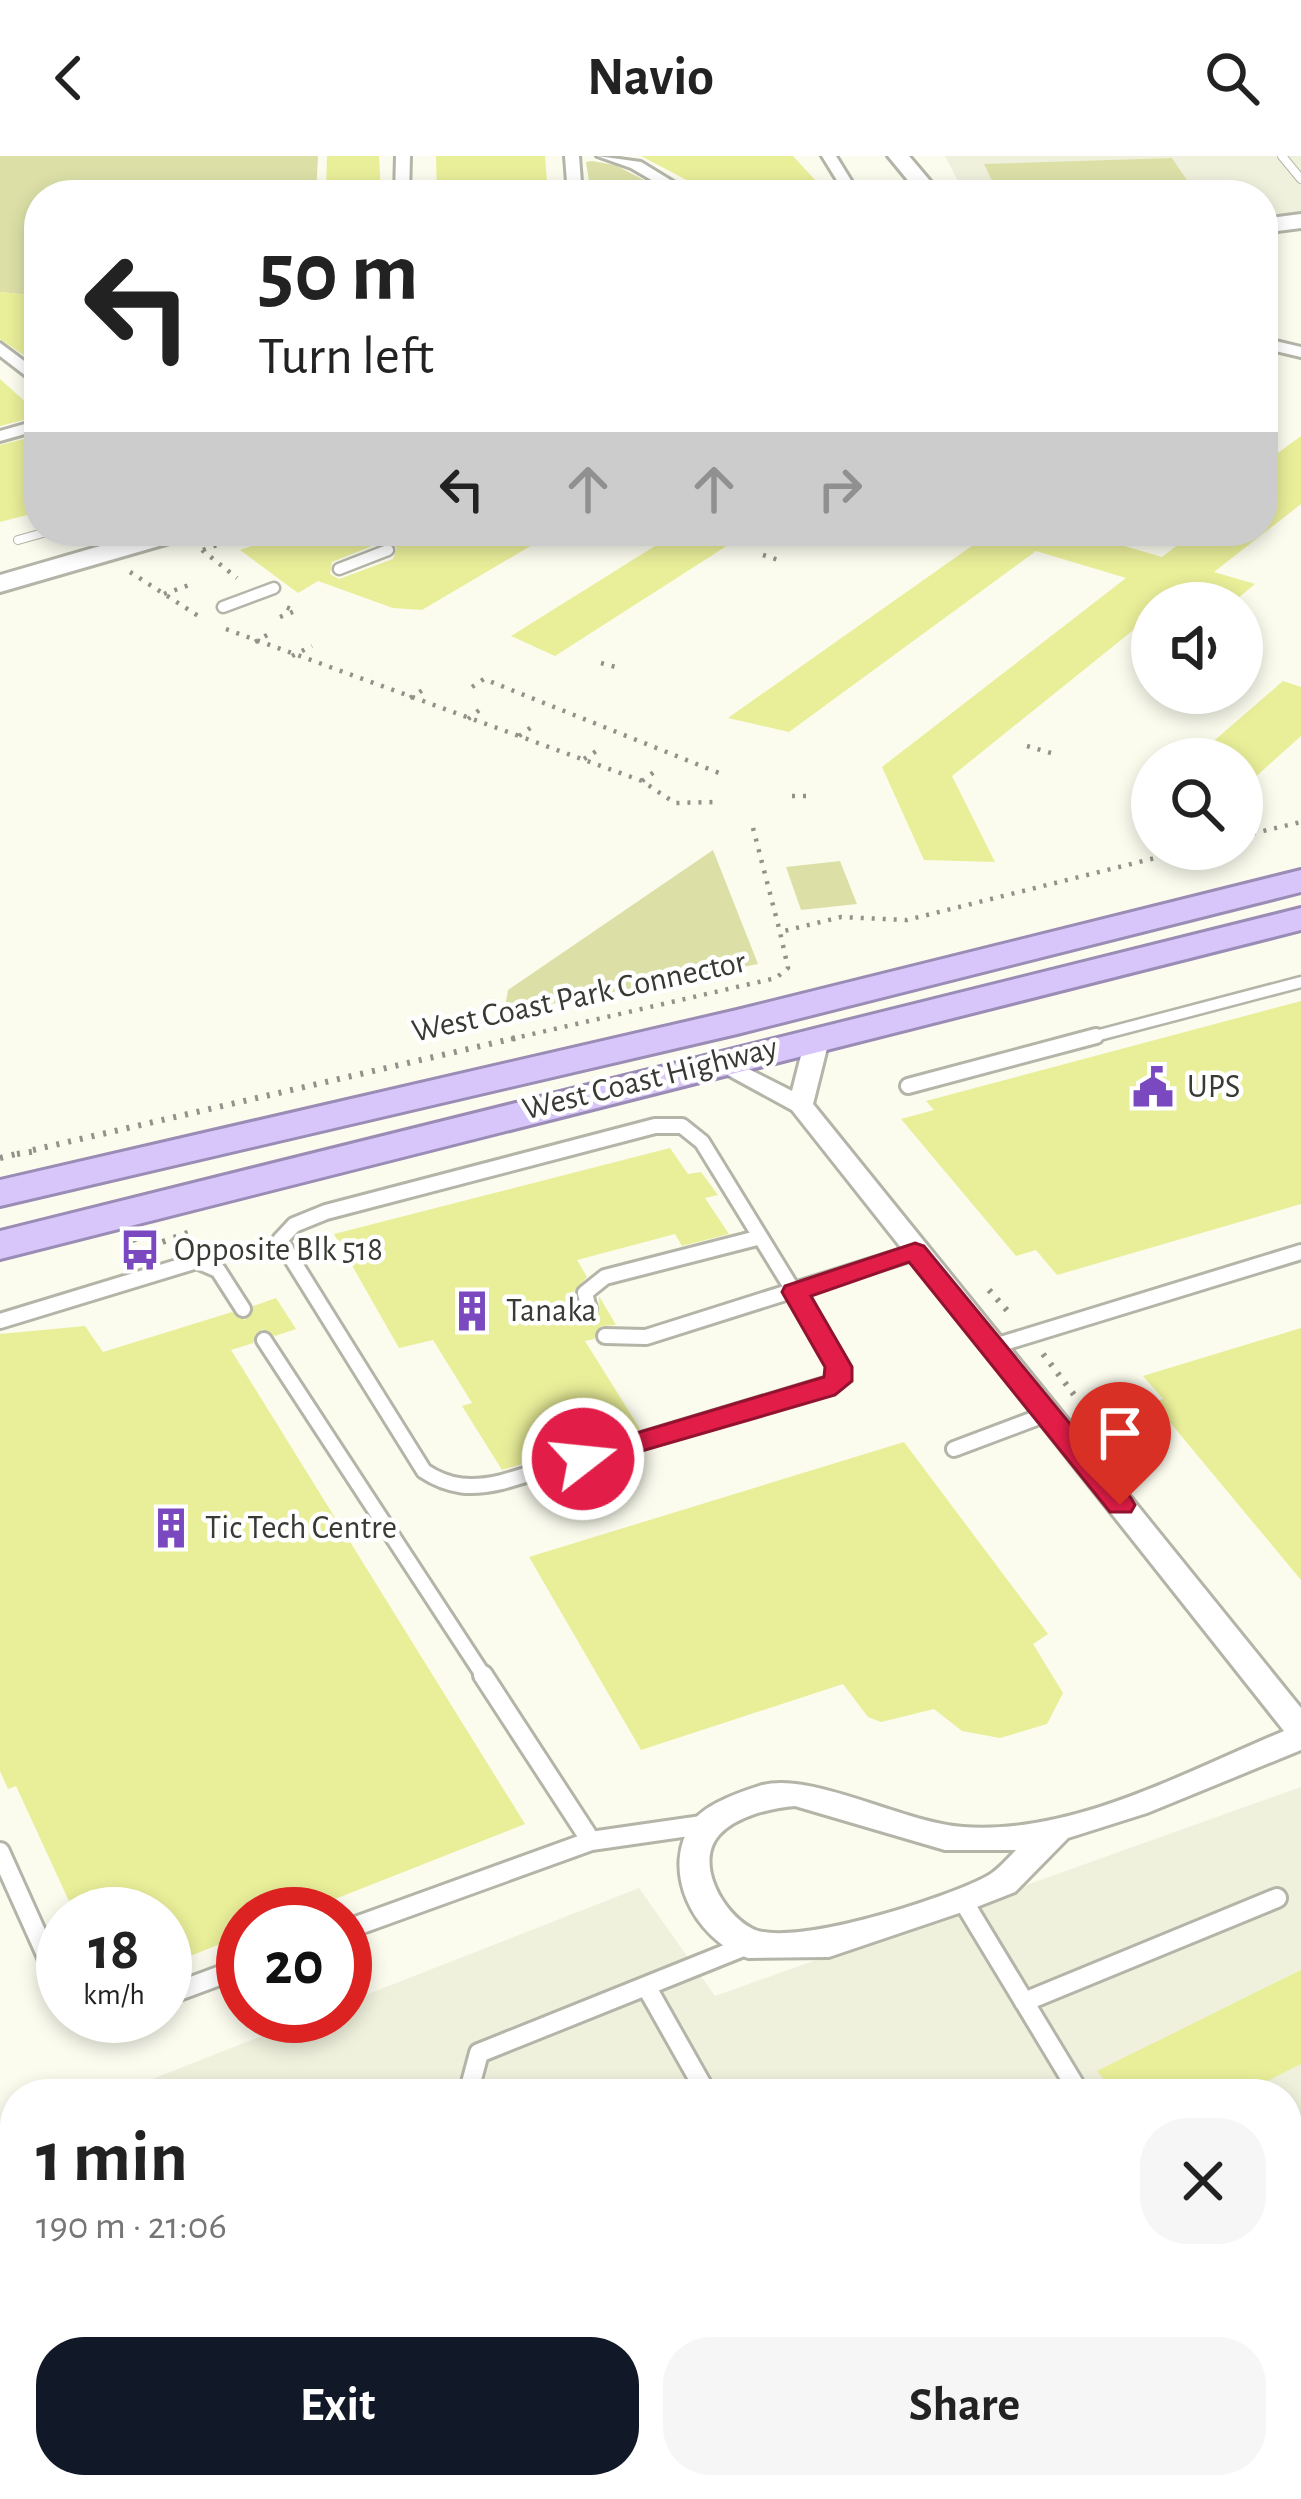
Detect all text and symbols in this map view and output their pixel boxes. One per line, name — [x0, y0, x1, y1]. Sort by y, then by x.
icon: back — [36, 45, 102, 111]
icon: search — [1199, 45, 1265, 111]
text: Navio — [587, 51, 714, 105]
icon: left — [60, 228, 216, 384]
text: 50 m — [258, 232, 419, 316]
text: Turn left — [258, 330, 434, 384]
icon: left — [429, 456, 495, 522]
icon: ahead — [555, 456, 621, 522]
icon: ahead — [681, 456, 747, 522]
icon: right — [807, 456, 873, 522]
map controls — [1131, 582, 1263, 870]
button: sound — [1131, 582, 1263, 714]
button: search — [1131, 738, 1263, 870]
street label: West Coast Park Connector — [409, 945, 749, 1049]
street label: West Coast Highway — [519, 1031, 781, 1127]
public building icon: UPS — [1130, 1064, 1176, 1110]
place label: UPS — [1187, 1071, 1240, 1104]
bus stop icon: Opposite Blk 518 — [117, 1227, 163, 1273]
place label: Opposite Blk 518 — [174, 1234, 383, 1267]
building icon: Tanaka — [449, 1288, 495, 1334]
place label: Tanaka — [506, 1295, 597, 1328]
pin — [1069, 1382, 1171, 1505]
position arrow — [520, 1396, 646, 1522]
icon: arrive — [1087, 1400, 1153, 1466]
building icon: Tic Tech Centre — [148, 1505, 194, 1551]
place label: Tic Tech Centre — [205, 1512, 397, 1545]
speed limit sign: 20 — [216, 1887, 372, 2043]
text: 18 — [88, 1920, 140, 1980]
text: km/h — [83, 1980, 145, 2010]
button: close — [1140, 2118, 1266, 2244]
text: 1 min — [36, 2122, 188, 2194]
text: 190 m · 21:06 — [36, 2207, 227, 2246]
button: Exit — [36, 2337, 639, 2475]
button: Share — [663, 2337, 1266, 2475]

